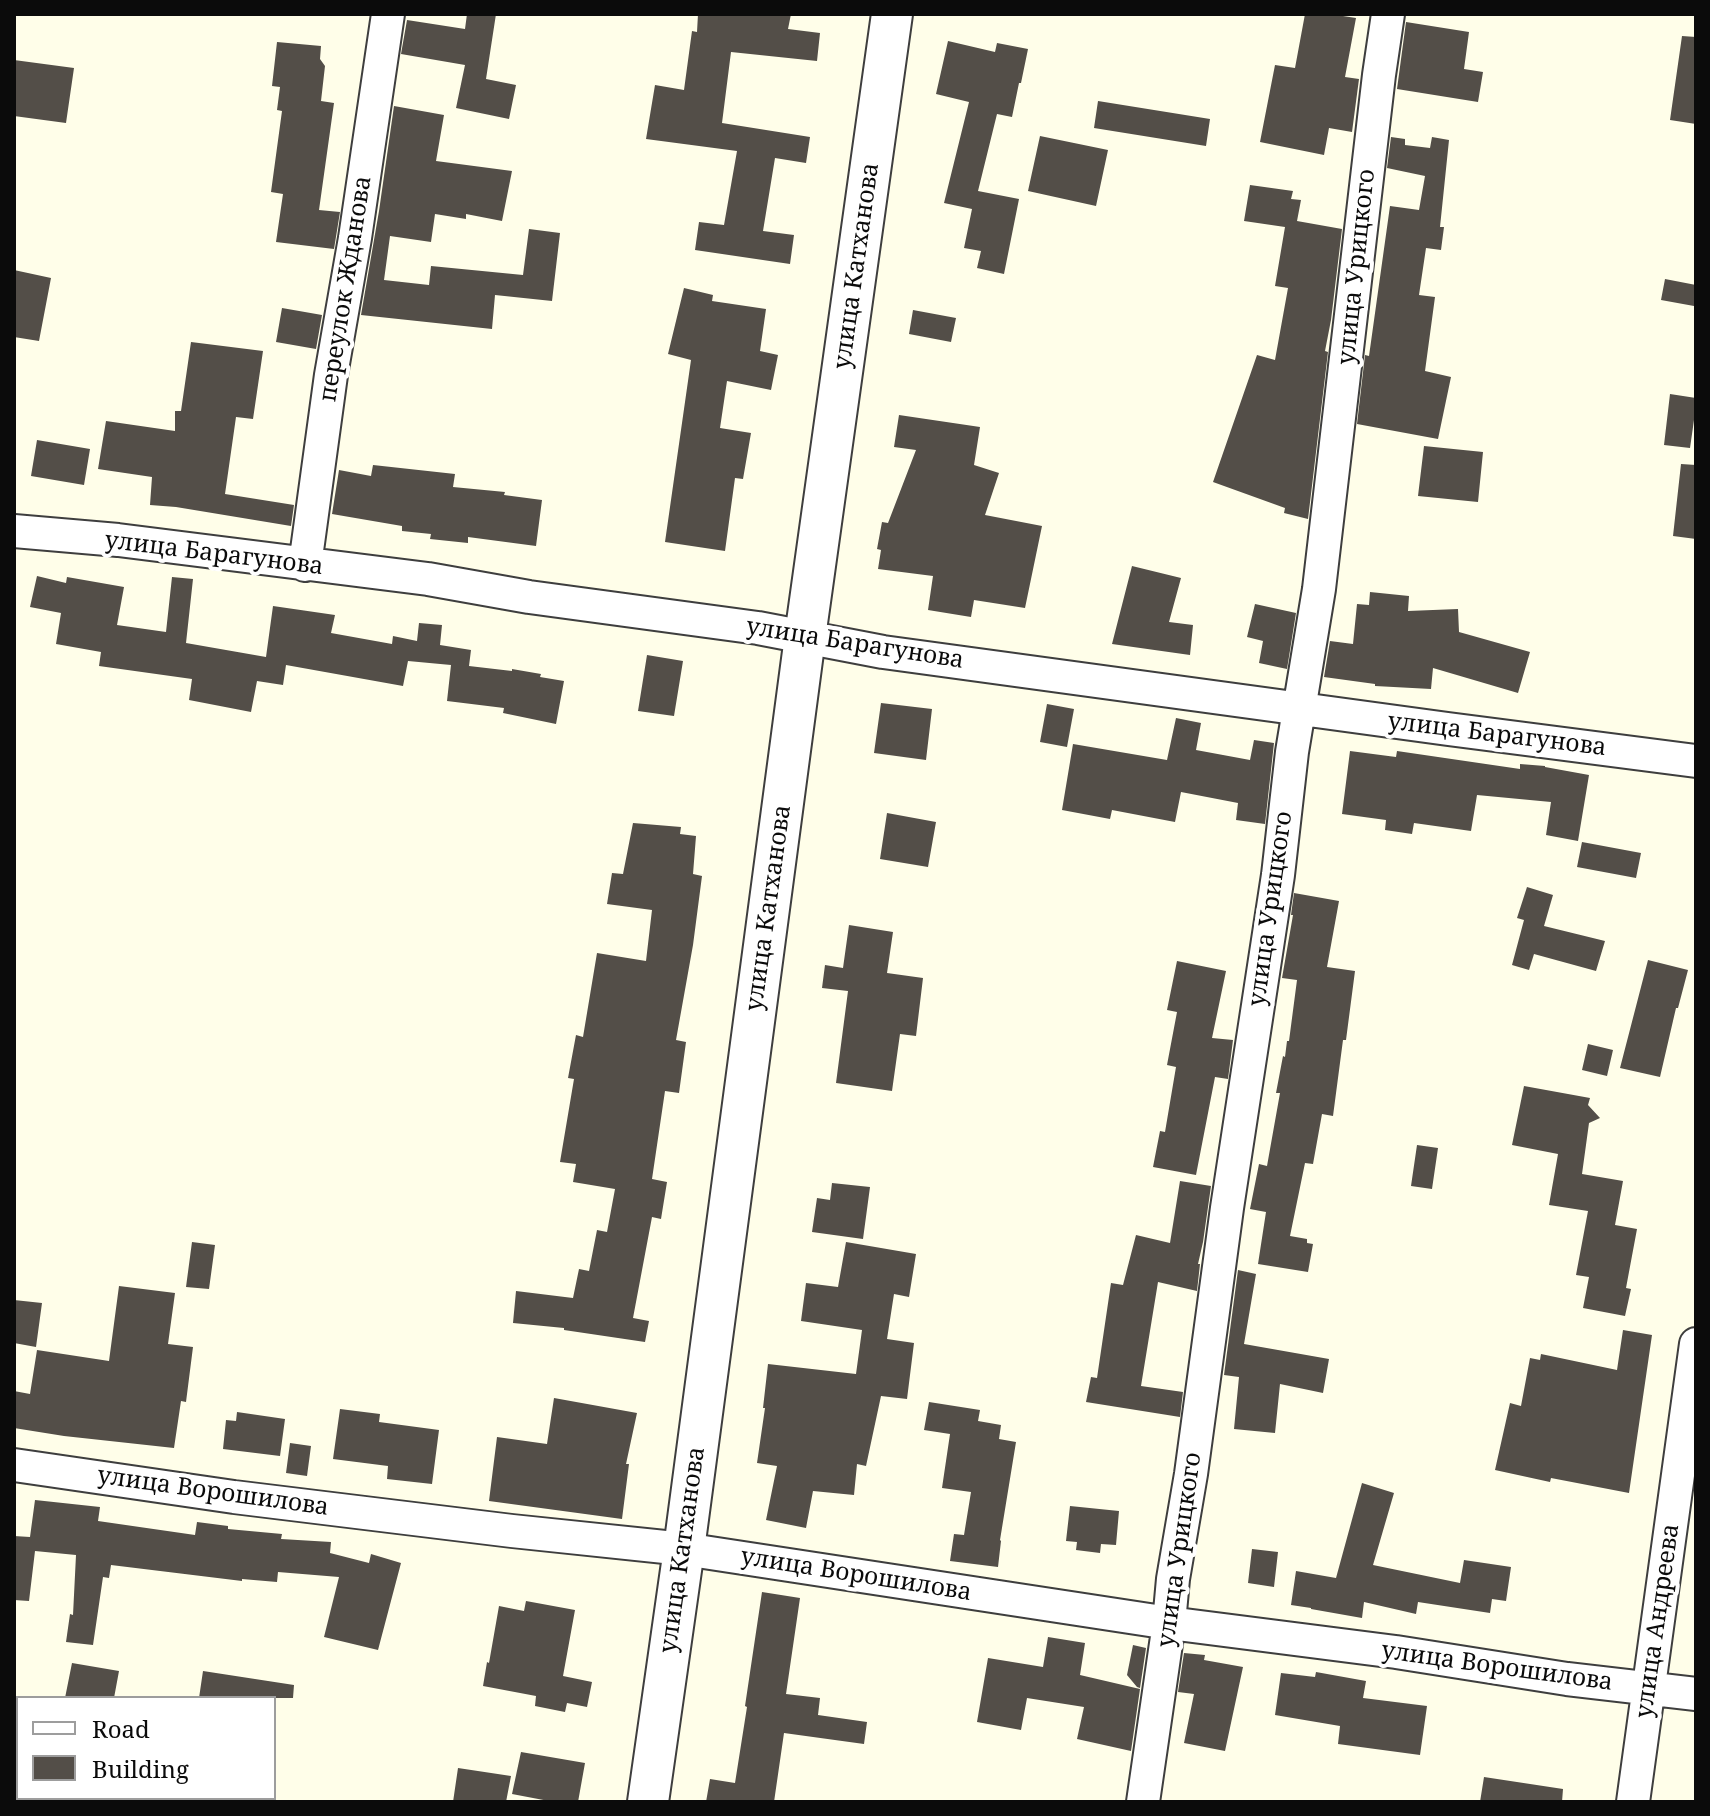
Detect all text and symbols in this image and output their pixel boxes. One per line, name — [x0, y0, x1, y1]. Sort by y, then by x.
street label: улица Катханова — [828, 161, 886, 371]
street label: улица Урицкого — [1332, 168, 1382, 366]
street label: переулок Жданова — [314, 174, 378, 404]
street label: улица Барагунова — [103, 526, 325, 582]
street label: улица Барагунова — [744, 613, 966, 675]
street label: улица Барагунова — [1386, 707, 1608, 763]
street label: улица Катханова — [740, 803, 798, 1013]
street label: улица Урицкого — [1243, 810, 1299, 1008]
street label: улица Катханова — [654, 1445, 712, 1655]
street label: улица Урицкого — [1152, 1451, 1208, 1649]
street label: улица Ворошилова — [95, 1461, 331, 1523]
street label: улица Андреева — [1630, 1522, 1686, 1720]
street label: улица Ворошилова — [738, 1543, 974, 1607]
street label: улица Ворошилова — [1379, 1636, 1615, 1698]
legend — [16, 1696, 276, 1800]
text: Road — [92, 1712, 150, 1745]
text: Building — [92, 1752, 189, 1785]

